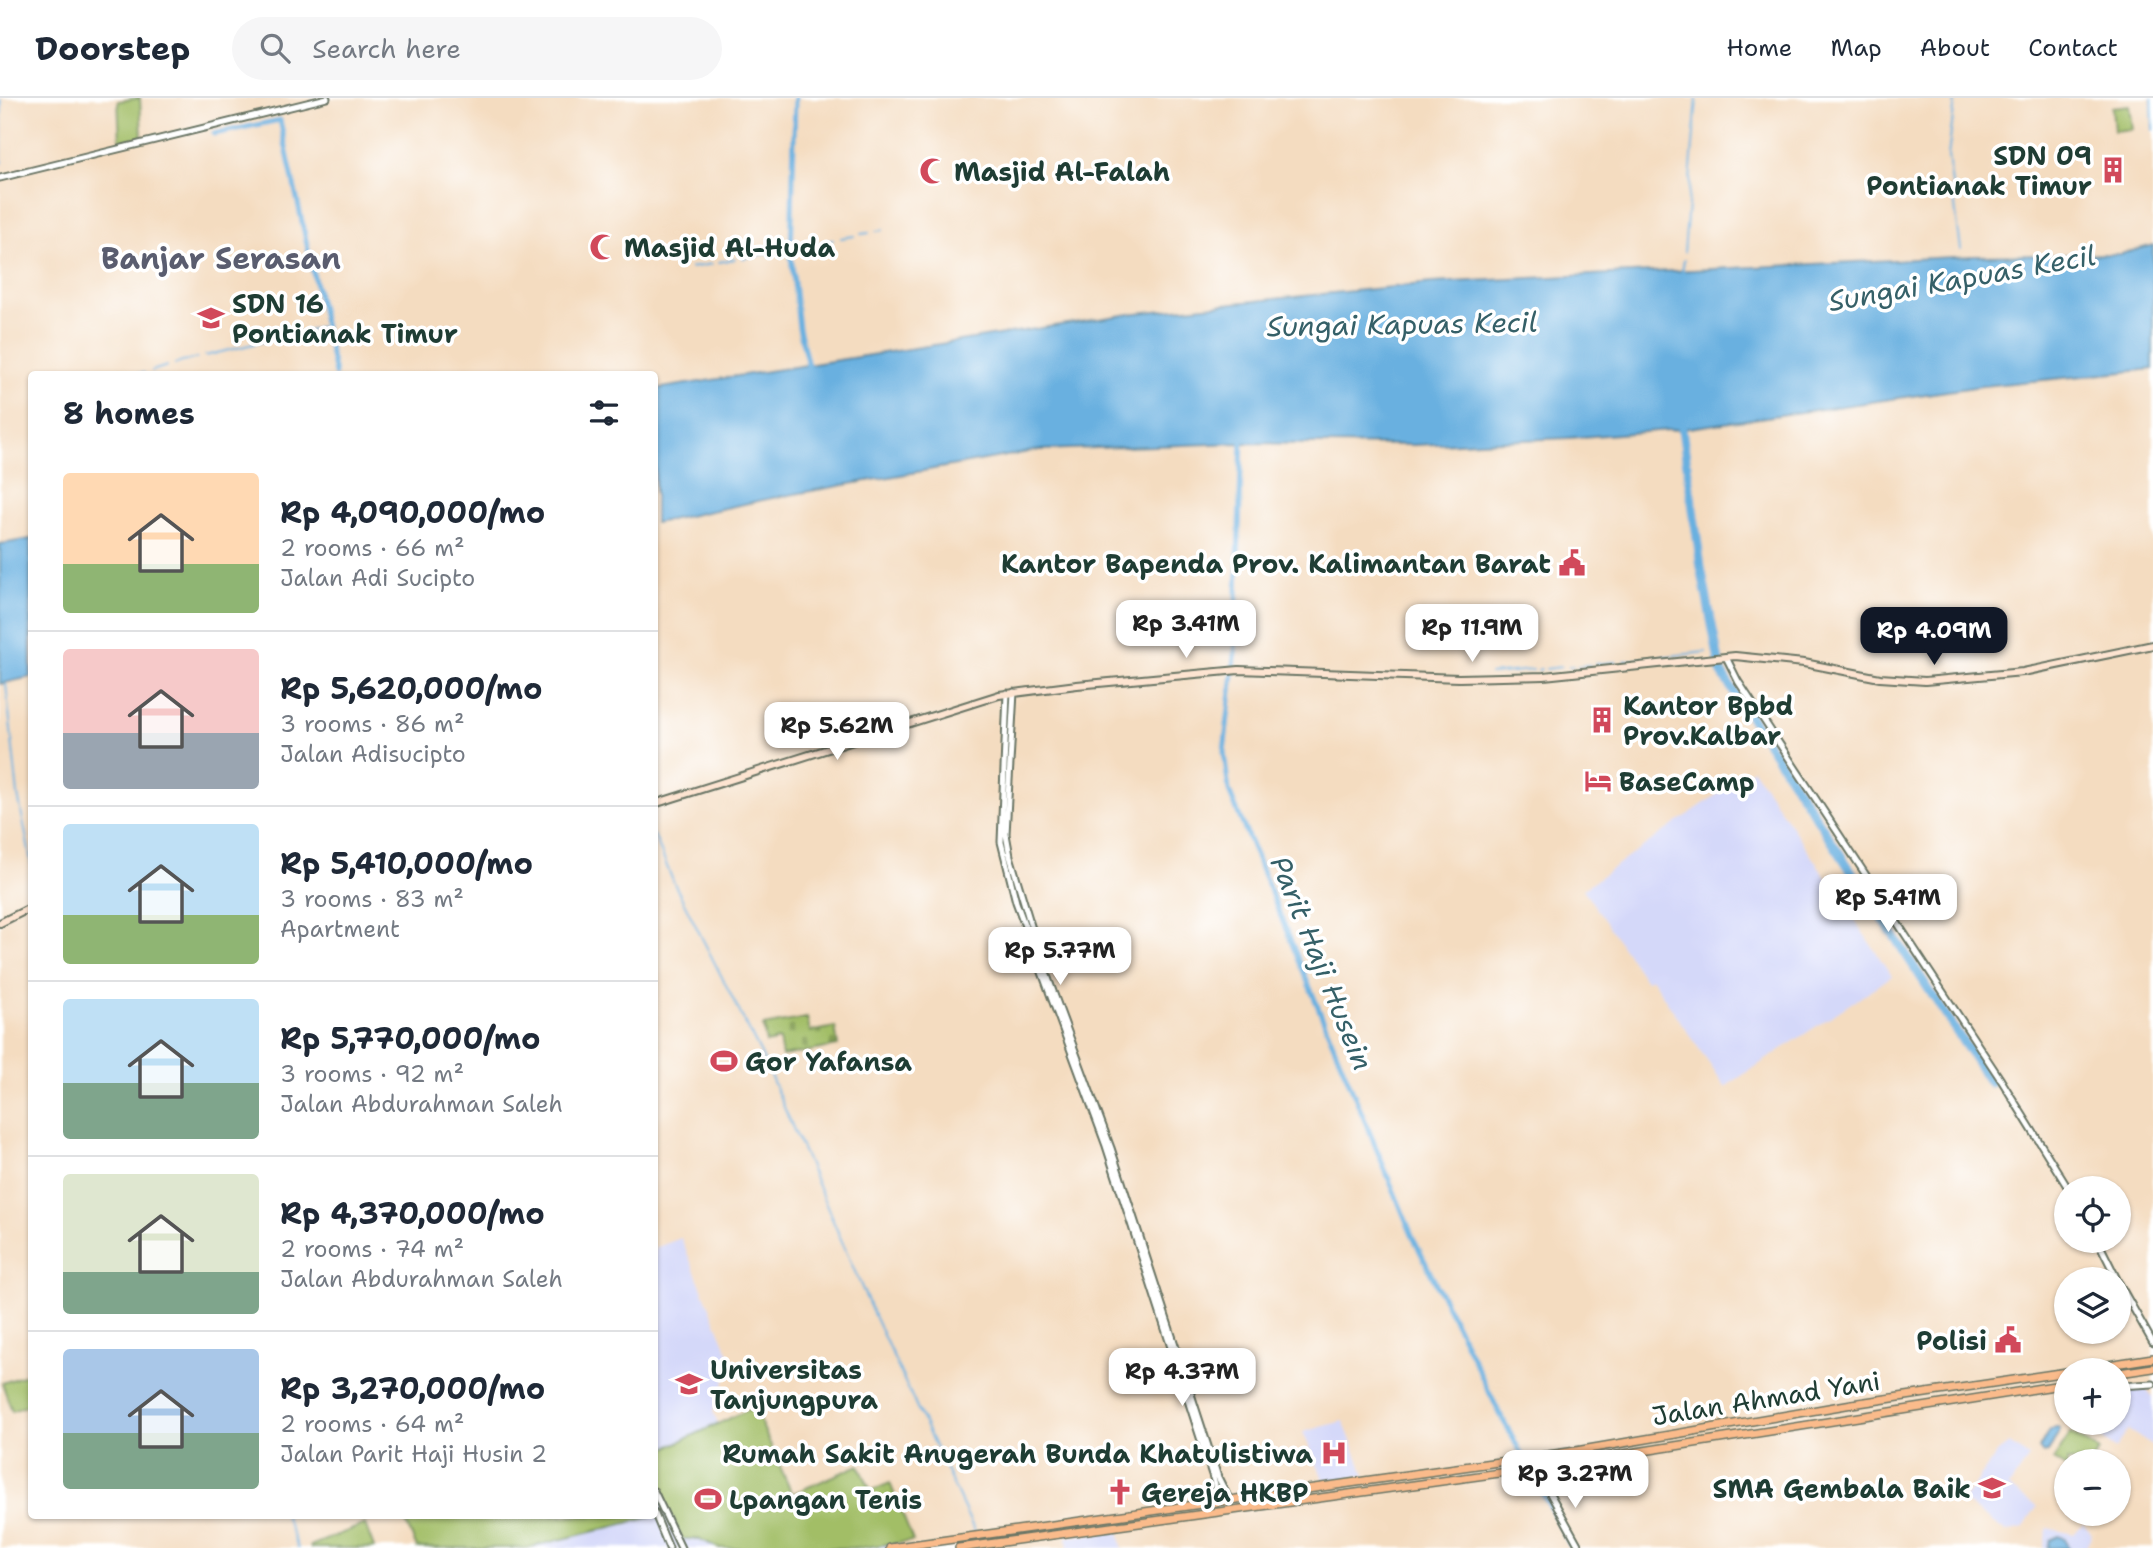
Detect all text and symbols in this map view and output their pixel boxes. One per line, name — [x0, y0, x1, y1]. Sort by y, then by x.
search box — [232, 17, 722, 80]
text: Doorstep — [35, 26, 190, 71]
icon: search — [256, 29, 294, 67]
text: Search here — [312, 31, 461, 66]
text: Home — [1726, 32, 1792, 64]
text: Map — [1830, 32, 1882, 64]
text: About — [1920, 32, 1990, 64]
text: Contact — [2028, 32, 2118, 64]
place label: SDN 09 Pontianak Timur — [1866, 138, 2092, 203]
place label: Masjid Al-Falah — [954, 154, 1170, 189]
building icon: SDN 09 Pontianak Timur — [2098, 155, 2128, 185]
mosque icon: Masjid Al-Falah — [918, 156, 948, 186]
place label: Masjid Al-Huda — [624, 230, 835, 265]
mosque icon: Masjid Al-Huda — [588, 232, 618, 262]
water label: Sungai Kapuas Kecil — [1825, 236, 2099, 320]
district label: Banjar Serasan — [101, 238, 341, 279]
place label: SDN 16 Pontianak Timur — [232, 286, 458, 351]
school or university icon: SDN 16 Pontianak Timur — [196, 303, 226, 333]
water label: Sungai Kapuas Kecil — [1266, 303, 1538, 345]
text: 8 homes — [63, 393, 195, 434]
icon: filters — [585, 394, 623, 432]
text: Rp 4,090,000/mo — [280, 492, 545, 533]
icon: home — [119, 501, 203, 585]
text: 2 rooms · 66 m² — [280, 533, 465, 563]
place label: Kantor Bapenda Prov. Kalimantan Barat — [1001, 546, 1551, 581]
public building icon: Kantor Bapenda Prov. Kalimantan Barat — [1557, 548, 1587, 578]
text: Jalan Adi Sucipto — [280, 563, 475, 593]
pin: Rp 3.41M — [1114, 601, 1258, 660]
pin: Rp 11.9M — [1400, 604, 1544, 664]
text: Rp 3.41M — [1132, 608, 1240, 638]
pin: Rp 4.09M — [1862, 608, 2006, 667]
text: Rp 11.9M — [1421, 612, 1523, 642]
text: Rp 4.09M — [1876, 615, 1992, 645]
text: Rp 5,620,000/mo — [280, 668, 543, 709]
icon: home — [119, 677, 203, 761]
place label: Kantor Bpbd Prov.Kalbar — [1623, 688, 1793, 753]
pin: Rp 5.62M — [765, 702, 909, 762]
building icon: Kantor Bpbd Prov.Kalbar — [1587, 705, 1617, 735]
text: 3 rooms · 86 m² — [280, 709, 465, 739]
text: Rp 5.62M — [780, 710, 894, 740]
text: Jalan Adisucipto — [280, 739, 466, 769]
place label: BaseCamp — [1619, 764, 1755, 799]
hotel icon: BaseCamp — [1583, 766, 1613, 796]
text: Rp 5,410,000/mo — [280, 843, 533, 884]
water label: Parit Haji Husein — [1262, 850, 1382, 1076]
icon: home — [119, 852, 203, 936]
pin: Rp 5.41M — [1816, 874, 1960, 934]
text: Rp 5.41M — [1835, 882, 1941, 912]
text: 3 rooms · 83 m² — [280, 884, 464, 914]
text: Apartment — [280, 914, 400, 944]
pin: Rp 5.77M — [988, 928, 1132, 987]
text: Rp 5.77M — [1004, 935, 1116, 965]
text: Rp 5,770,000/mo — [280, 1018, 541, 1059]
icon: home — [119, 1027, 203, 1111]
place label: Gor Yafansa — [745, 1044, 912, 1079]
sports icon: Gor Yafansa — [709, 1046, 739, 1076]
text: 3 rooms · 92 m² — [280, 1059, 464, 1089]
text: Jalan Abdurahman Saleh — [280, 1089, 563, 1119]
map controls — [2054, 1176, 2131, 1526]
button: locate — [2054, 1176, 2131, 1253]
text: Rp 4,370,000/mo — [280, 1193, 545, 1234]
icon: home — [119, 1202, 203, 1286]
text: 2 rooms · 74 m² — [280, 1234, 464, 1264]
text: Jalan Abdurahman Saleh — [280, 1264, 563, 1294]
button: layers — [2054, 1267, 2131, 1344]
place label: Polisi — [1916, 1323, 1987, 1358]
public building icon: Polisi — [1993, 1325, 2023, 1355]
pin: Rp 4.37M — [1110, 1348, 1254, 1408]
place label: Universitas Tanjungpura — [710, 1352, 878, 1417]
text: Rp 4.37M — [1125, 1356, 1239, 1386]
button: + — [2054, 1358, 2131, 1435]
street label: Jalan Ahmad Yani — [1649, 1363, 1883, 1433]
text: Rp 3,270,000/mo — [280, 1368, 545, 1409]
school or university icon: Universitas Tanjungpura — [674, 1369, 704, 1399]
icon: home — [119, 1377, 203, 1461]
text: 2 rooms · 64 m² — [280, 1409, 464, 1439]
place label: Rumah Sakit Anugerah Bunda Khatulistiwa — [722, 1436, 1313, 1471]
hospital icon: Rumah Sakit Anugerah Bunda Khatulistiwa — [1319, 1438, 1349, 1468]
text: Jalan Parit Haji Husin 2 — [280, 1439, 547, 1469]
button: − — [2054, 1449, 2131, 1526]
pin: Rp 3.27M — [1503, 1450, 1647, 1510]
text: Rp 3.27M — [1517, 1458, 1633, 1488]
place label: SMA Gembala Baik — [1713, 1471, 1971, 1506]
school or university icon: SMA Gembala Baik — [1977, 1473, 2007, 1503]
place label: Gereja HKBP — [1141, 1475, 1309, 1510]
church icon: Gereja HKBP — [1105, 1477, 1135, 1507]
place label: Lpangan Tenis — [729, 1482, 922, 1517]
sports icon: Lpangan Tenis — [693, 1484, 723, 1514]

